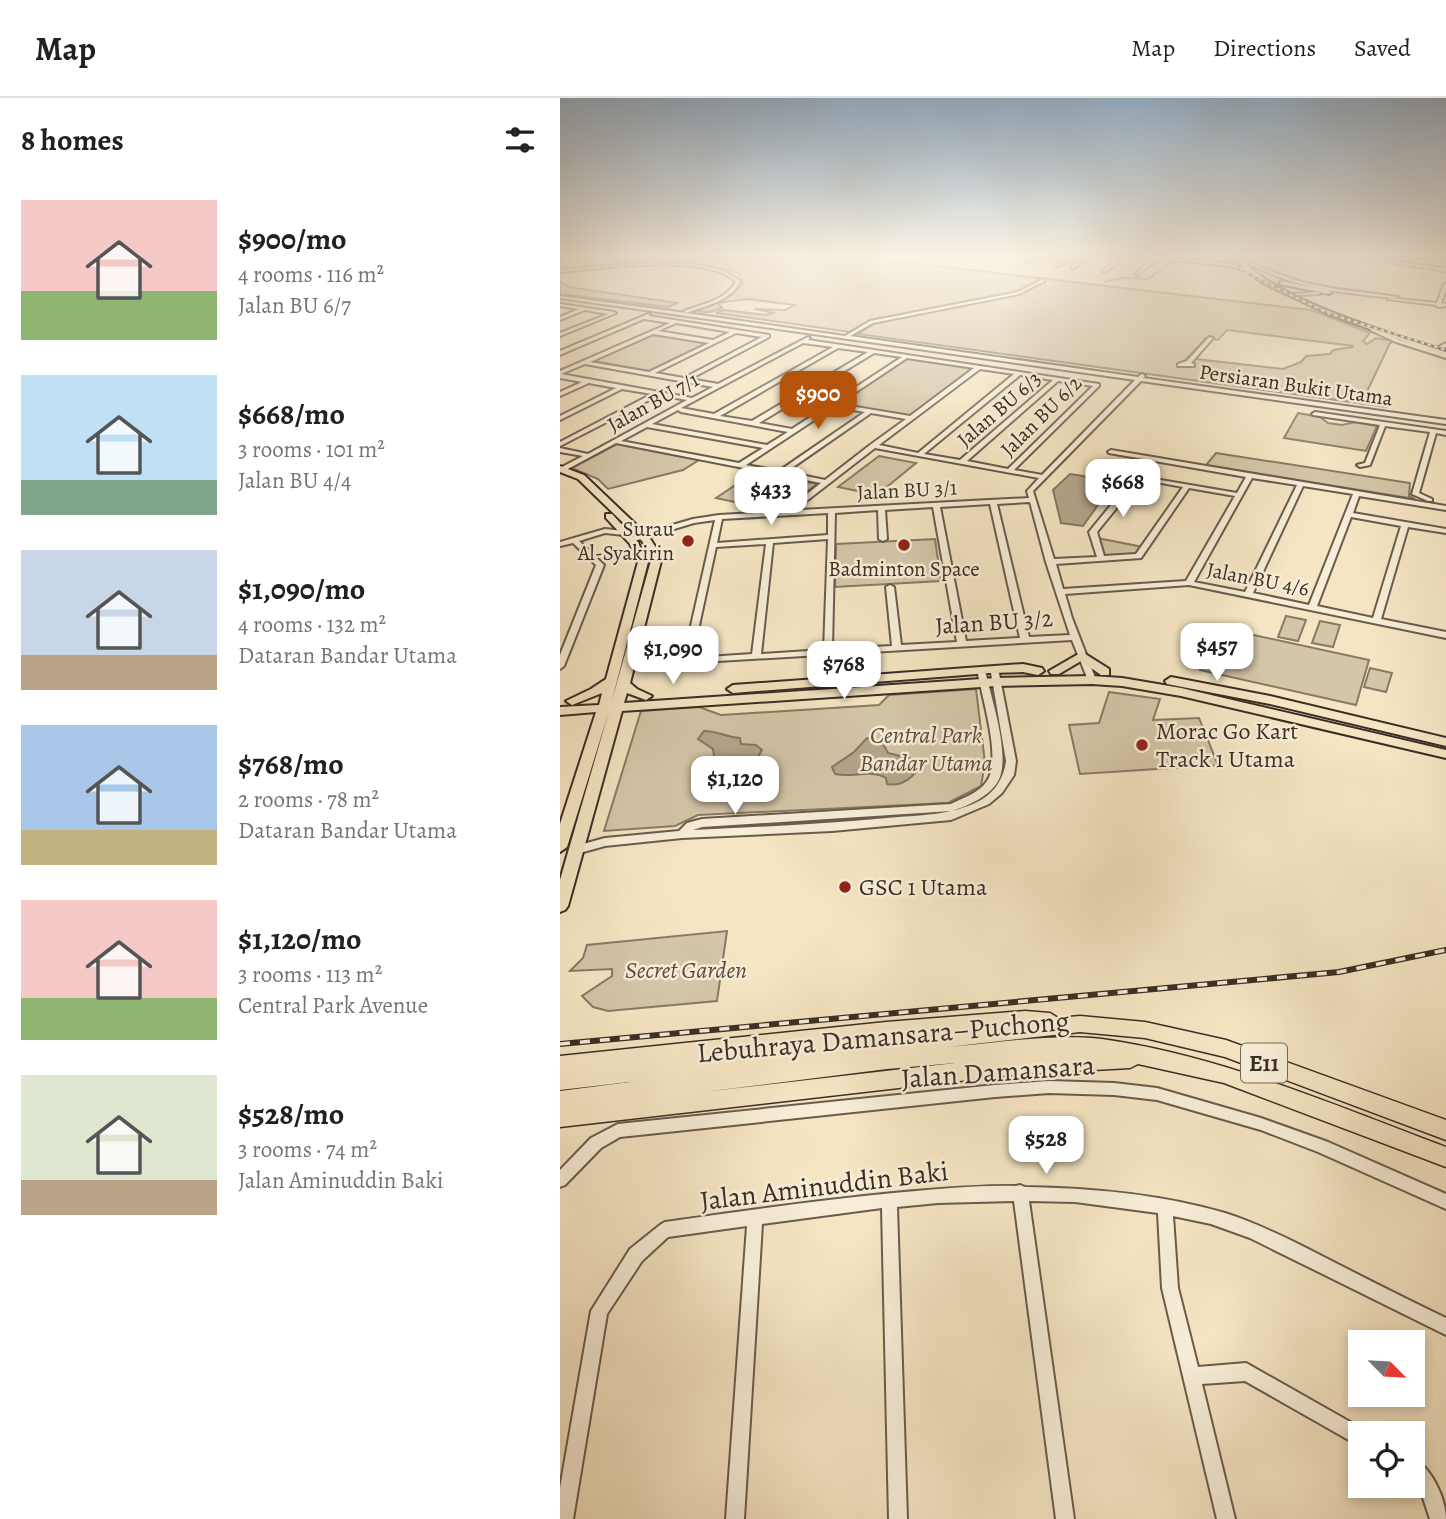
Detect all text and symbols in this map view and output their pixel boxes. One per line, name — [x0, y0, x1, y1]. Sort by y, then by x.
text: Map — [35, 26, 96, 71]
text: Map — [1131, 32, 1175, 64]
text: Directions — [1213, 32, 1316, 64]
text: Saved — [1354, 32, 1411, 64]
text: 8 homes — [21, 120, 124, 160]
icon: filters — [501, 121, 539, 159]
text: $900/mo — [238, 219, 347, 259]
icon: home — [77, 228, 161, 312]
text: 4 rooms · 116 m² — [238, 259, 384, 290]
text: Jalan BU 6/7 — [238, 290, 351, 321]
street label: Persiaran Bukit Utama — [1197, 358, 1395, 412]
street label: Jalan BU 7/1 — [602, 365, 704, 439]
street label: Jalan BU 6/3 — [951, 365, 1047, 453]
street label: Jalan BU 6/2 — [994, 369, 1088, 463]
pin: $900 — [777, 372, 859, 431]
text: $900 — [796, 378, 840, 409]
text: $668/mo — [238, 394, 345, 434]
icon: home — [77, 403, 161, 487]
text: 3 rooms · 101 m² — [238, 434, 385, 465]
pin: $668 — [1082, 460, 1164, 519]
text: Jalan BU 4/4 — [238, 465, 351, 496]
text: $668 — [1101, 466, 1145, 497]
pin: $433 — [730, 468, 812, 527]
street label: Jalan BU 3/1 — [856, 473, 958, 507]
text: $433 — [750, 474, 792, 505]
place label: Surau Al-Syakirin — [577, 515, 675, 567]
marker: Surau Al-Syakirin — [680, 533, 696, 549]
marker: Badminton Space — [896, 537, 912, 553]
place label: Badminton Space — [828, 555, 980, 583]
street label: Jalan BU 4/6 — [1204, 555, 1312, 603]
text: $1,090/mo — [238, 569, 365, 609]
icon: home — [77, 578, 161, 662]
street label: Jalan BU 3/2 — [934, 602, 1054, 642]
text: 4 rooms · 132 m² — [238, 609, 386, 640]
pin: $457 — [1176, 624, 1258, 683]
pin: $1,090 — [616, 626, 730, 686]
text: $457 — [1196, 630, 1238, 661]
text: $1,090 — [644, 633, 702, 664]
text: Dataran Bandar Utama — [238, 640, 457, 671]
pin: $768 — [803, 642, 885, 701]
text: $768 — [823, 648, 865, 679]
place label: Morac Go Kart Track 1 Utama — [1156, 715, 1298, 775]
park label: Central Park Bandar Utama — [859, 719, 993, 779]
marker: Morac Go Kart Track 1 Utama — [1134, 737, 1150, 753]
text: $768/mo — [238, 744, 344, 784]
icon: home — [77, 753, 161, 837]
pin: $1,120 — [678, 756, 792, 816]
text: $1,120 — [707, 763, 763, 794]
text: 2 rooms · 78 m² — [238, 784, 379, 815]
text: Dataran Bandar Utama — [238, 815, 457, 846]
place label: GSC 1 Utama — [859, 871, 988, 903]
marker: GSC 1 Utama — [837, 879, 853, 895]
text: $1,120/mo — [238, 919, 362, 959]
icon: home — [77, 928, 161, 1012]
park label: Secret Garden — [625, 954, 747, 986]
text: 3 rooms · 113 m² — [238, 959, 382, 990]
text: Central Park Avenue — [238, 990, 428, 1021]
street label: Lebuhraya Damansara–Puchong — [695, 1002, 1071, 1072]
road number: E11 — [1241, 1044, 1287, 1082]
street label: Jalan Damansara — [900, 1046, 1096, 1098]
text: $528/mo — [238, 1094, 344, 1134]
icon: home — [77, 1103, 161, 1187]
pin: $528 — [1005, 1116, 1087, 1176]
text: $528 — [1025, 1123, 1067, 1154]
text: 3 rooms · 74 m² — [238, 1134, 377, 1165]
street label: Jalan Aminuddin Baki — [698, 1152, 951, 1220]
text: Jalan Aminuddin Baki — [238, 1165, 443, 1196]
north arrow — [1348, 1330, 1424, 1407]
map controls — [1348, 1330, 1425, 1498]
button: locate — [1348, 1421, 1425, 1498]

